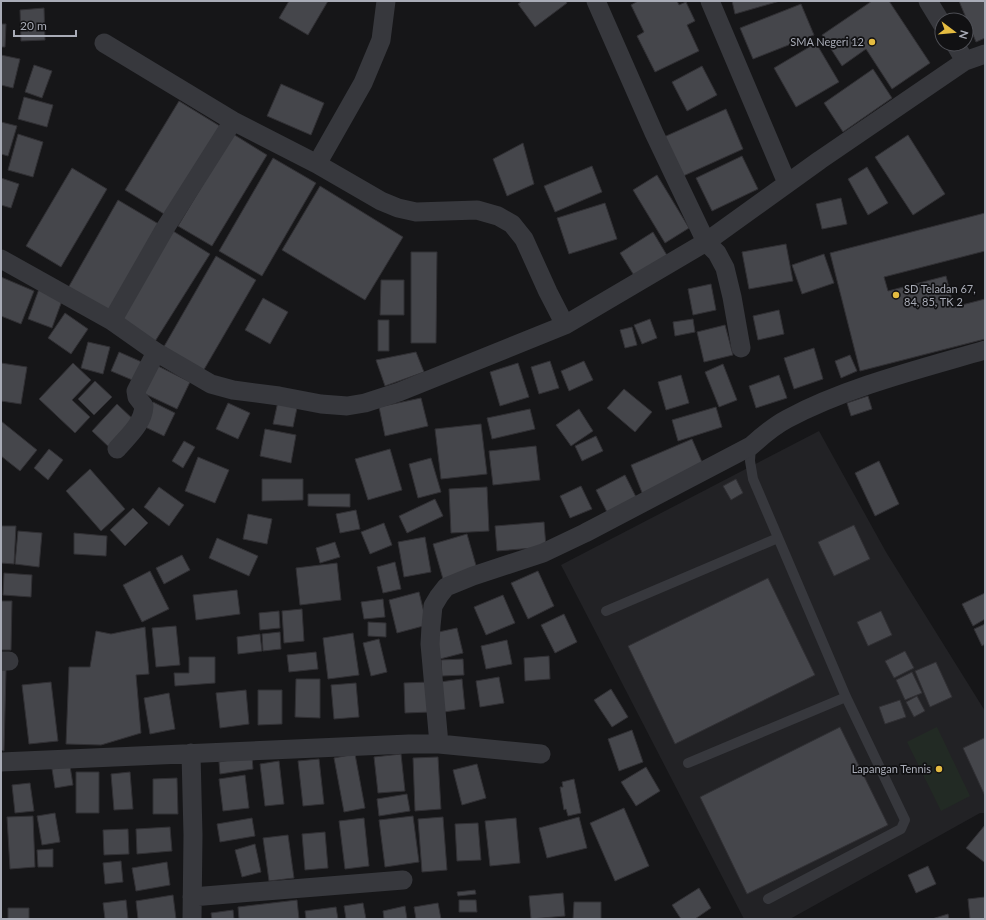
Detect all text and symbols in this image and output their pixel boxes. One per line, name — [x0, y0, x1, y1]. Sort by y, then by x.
scale bar — [14, 12, 76, 38]
north arrow — [934, 12, 974, 52]
text: 20 m — [20, 18, 47, 33]
text: N — [957, 29, 972, 41]
place label: SMA Negeri 12 — [790, 35, 864, 48]
marker: SMA Negeri 12 — [867, 37, 877, 47]
place label: SD Teladan 67, 84, 85, TK 2 — [904, 282, 976, 308]
marker: SD Teladan 67, 84, 85, TK 2 — [891, 290, 901, 300]
place label: Lapangan Tennis — [852, 762, 931, 775]
marker: Lapangan Tennis — [934, 764, 944, 774]

